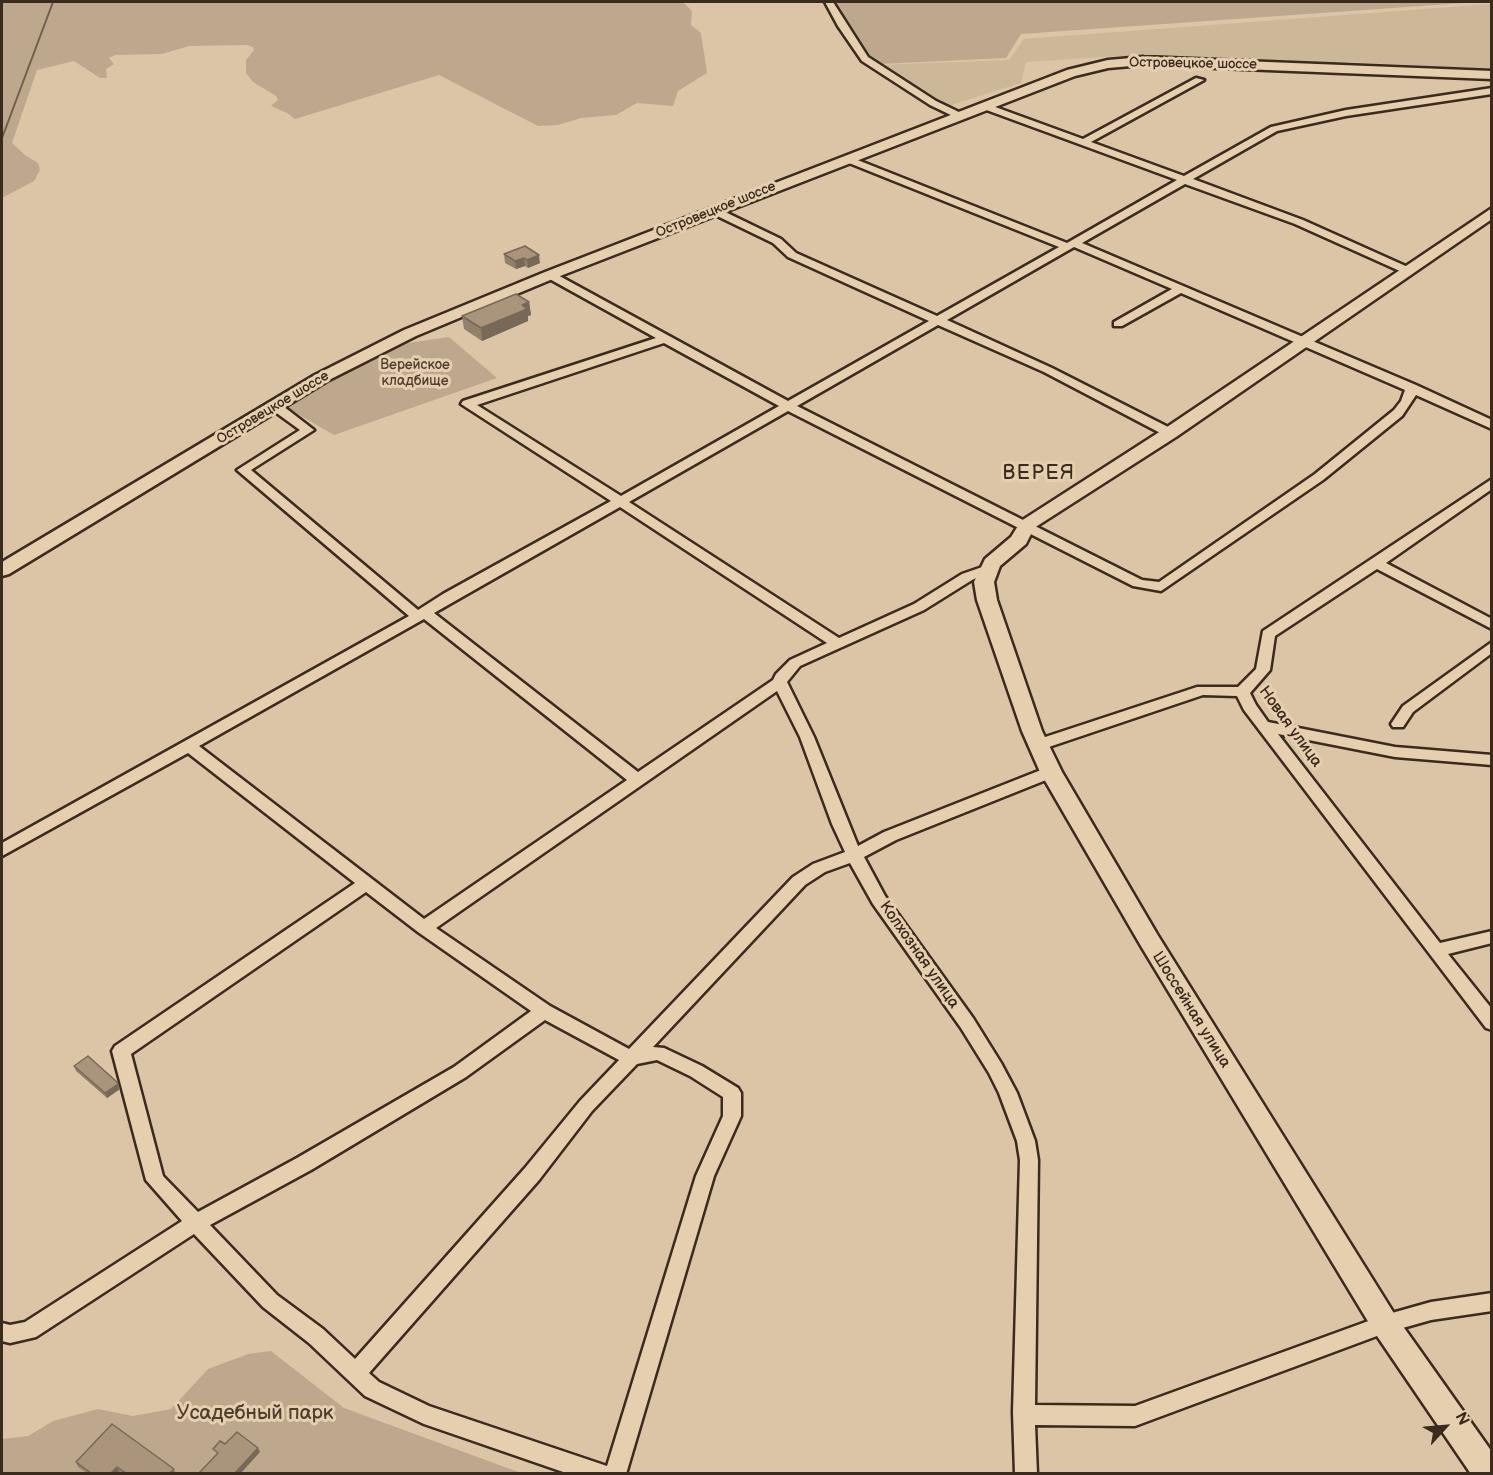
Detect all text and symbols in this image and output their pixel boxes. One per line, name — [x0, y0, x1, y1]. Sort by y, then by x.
street label: Островецкое шоссе — [1129, 54, 1257, 74]
street label: Островецкое шоссе — [654, 178, 778, 242]
park label: Верейское кладбище — [380, 357, 450, 390]
street label: Островецкое шоссе — [214, 368, 332, 448]
district label: ВЕРЕЯ — [1003, 462, 1075, 486]
street label: Новая улица — [1254, 683, 1326, 771]
street label: Колхозная улица — [875, 898, 963, 1012]
street label: Шоссейная улица — [1147, 948, 1235, 1072]
north arrow — [1415, 1397, 1475, 1457]
park label: Усадебный парк — [177, 1402, 333, 1426]
text: N — [1450, 1409, 1473, 1428]

